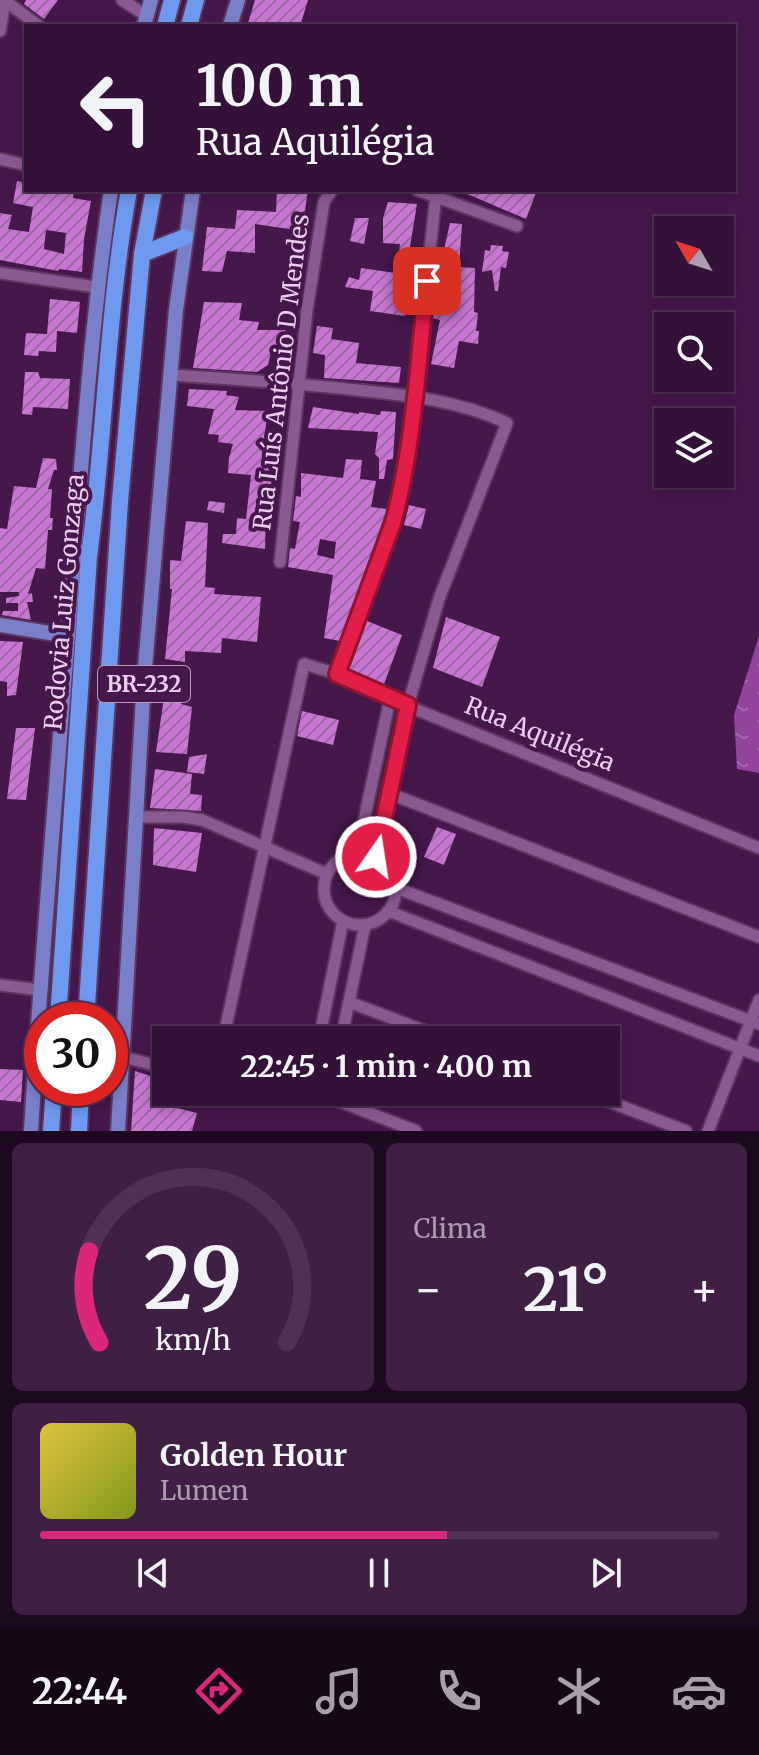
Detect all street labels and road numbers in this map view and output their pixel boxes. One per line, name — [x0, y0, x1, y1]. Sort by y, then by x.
street label: Rua Luís Antônio D Mendes — [246, 212, 316, 532]
street label: Rodovia Luiz Gonzaga — [37, 472, 91, 731]
road number: BR-232 — [98, 666, 190, 702]
street label: Rua Aquilégia — [460, 690, 620, 778]

